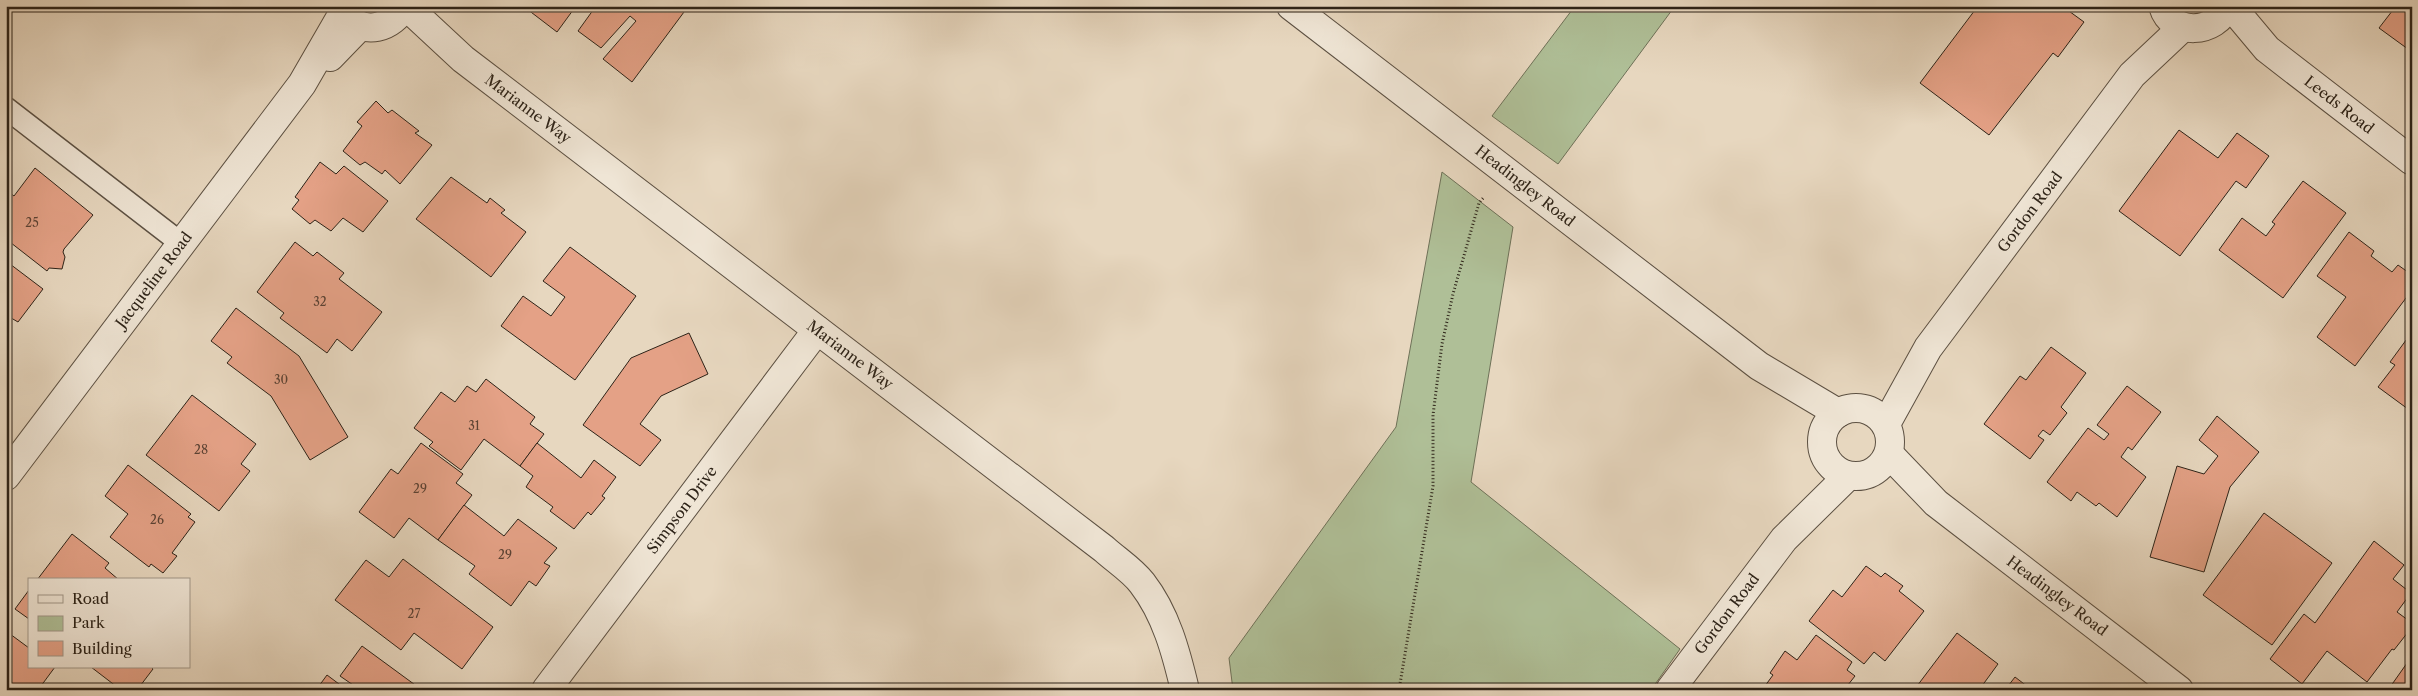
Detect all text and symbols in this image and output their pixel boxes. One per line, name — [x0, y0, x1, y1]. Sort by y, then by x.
street label: Marianne Way — [481, 70, 576, 148]
street label: Leeds Road — [2301, 71, 2378, 138]
street label: Headingley Road — [1472, 141, 1579, 230]
street label: Gordon Road — [1993, 168, 2066, 256]
house number: 25 — [25, 215, 39, 230]
street label: Jacqueline Road — [110, 228, 196, 333]
house number: 32 — [313, 294, 327, 309]
street label: Marianne Way — [803, 316, 898, 394]
house number: 30 — [274, 372, 288, 387]
house number: 31 — [468, 418, 480, 433]
house number: 28 — [194, 442, 208, 457]
street label: Simpson Drive — [642, 462, 721, 557]
house number: 29 — [413, 481, 427, 496]
house number: 26 — [150, 512, 164, 527]
house number: 29 — [498, 547, 512, 562]
street label: Headingley Road — [2003, 551, 2111, 640]
street label: Gordon Road — [1690, 570, 1763, 658]
legend — [28, 578, 190, 668]
text: Road — [72, 589, 109, 608]
house number: 27 — [408, 606, 420, 621]
text: Park — [72, 613, 106, 632]
text: Building — [72, 639, 132, 658]

